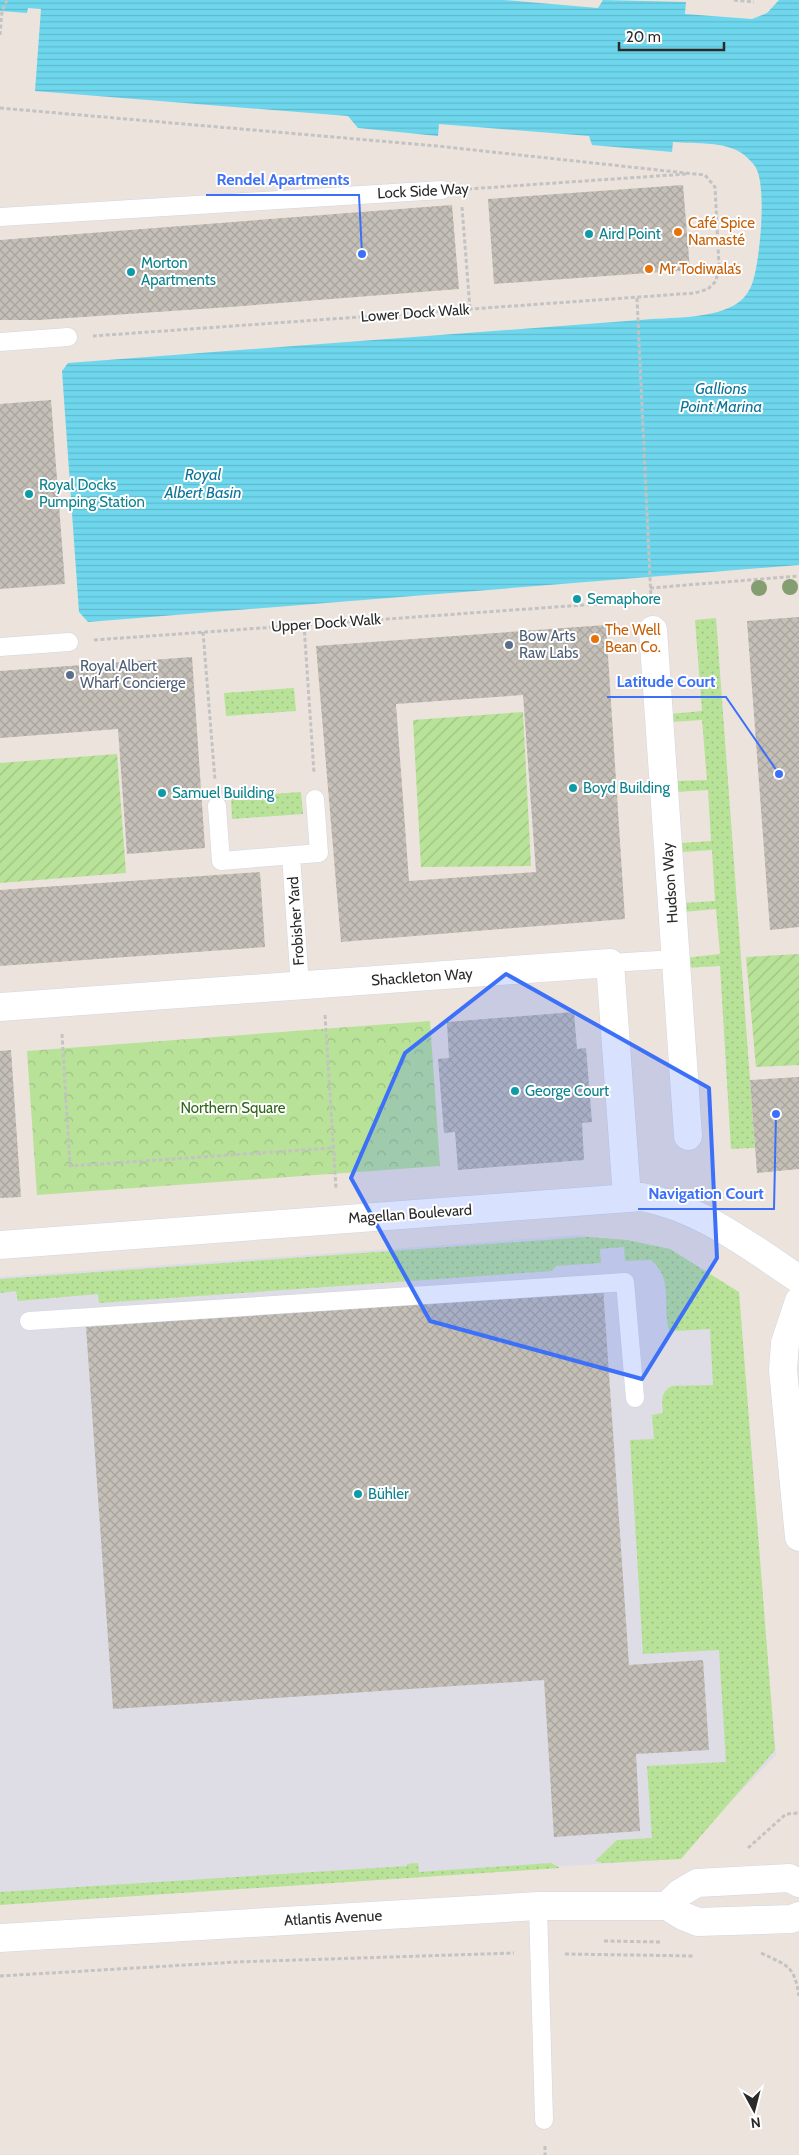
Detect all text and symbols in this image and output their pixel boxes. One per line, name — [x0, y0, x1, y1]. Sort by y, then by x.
scale bar — [619, 20, 724, 52]
text: 20 m — [626, 28, 661, 46]
callout: Rendel Apartments — [206, 164, 359, 195]
text: Rendel Apartments — [216, 170, 350, 189]
street label: Lock Side Way — [377, 180, 470, 202]
place label: Café Spice Namasté — [688, 214, 755, 249]
place label: Aird Point — [599, 225, 661, 243]
marker: Café Spice Namasté — [672, 226, 684, 238]
marker: Aird Point — [583, 228, 595, 240]
place label: Morton Apartments — [141, 254, 216, 289]
place label: Mr Todiwala’s — [659, 260, 741, 278]
marker: Mr Todiwala’s — [643, 263, 655, 275]
marker: Morton Apartments — [125, 266, 137, 278]
street label: Lower Dock Walk — [360, 300, 470, 326]
water label: Gallions Point Marina — [680, 379, 762, 416]
water label: Royal Albert Basin — [164, 465, 241, 502]
place label: Royal Docks Pumping Station — [39, 476, 145, 511]
marker: Royal Docks Pumping Station — [23, 488, 35, 500]
place label: Semaphore — [587, 590, 661, 608]
marker: Semaphore — [571, 593, 583, 605]
street label: Upper Dock Walk — [270, 610, 382, 636]
place label: The Well Bean Co. — [605, 621, 661, 656]
place label: Bow Arts Raw Labs — [519, 627, 578, 662]
marker: The Well Bean Co. — [589, 633, 601, 645]
marker: Bow Arts Raw Labs — [503, 639, 515, 651]
place label: Royal Albert Wharf Concierge — [80, 657, 186, 692]
callout: Latitude Court — [607, 666, 726, 697]
marker: Royal Albert Wharf Concierge — [64, 669, 76, 681]
text: Latitude Court — [617, 672, 716, 691]
place label: Boyd Building — [583, 779, 670, 797]
marker: Boyd Building — [567, 782, 579, 794]
place label: Samuel Building — [172, 784, 275, 802]
marker: Samuel Building — [156, 787, 168, 799]
street label: Hudson Way — [658, 842, 682, 924]
street label: Frobisher Yard — [284, 876, 308, 966]
street label: Shackleton Way — [371, 964, 474, 990]
place label: George Court — [525, 1082, 609, 1100]
marker: George Court — [509, 1085, 521, 1097]
park label: Northern Square — [180, 1099, 286, 1117]
callout: Navigation Court — [638, 1178, 774, 1209]
text: Navigation Court — [648, 1184, 764, 1203]
street label: Magellan Boulevard — [348, 1201, 472, 1227]
place label: Bühler — [368, 1485, 409, 1503]
marker: Bühler — [352, 1488, 364, 1500]
street label: Atlantis Avenue — [283, 1906, 383, 1930]
north arrow — [729, 2085, 779, 2135]
text: N — [750, 2113, 762, 2132]

